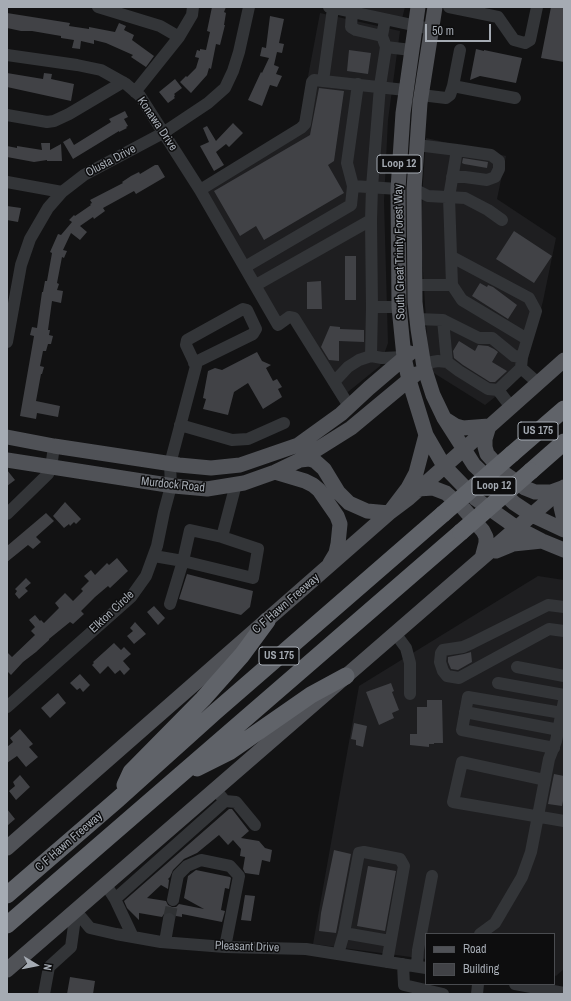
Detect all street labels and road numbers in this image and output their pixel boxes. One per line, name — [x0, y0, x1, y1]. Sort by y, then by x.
street label: Konawa Drive — [134, 94, 180, 154]
street label: Olusta Drive — [83, 142, 139, 180]
road number: Loop 12 — [377, 155, 421, 173]
street label: South Great Trinity Forest Way — [392, 184, 408, 320]
road number: US 175 — [518, 422, 558, 440]
street label: Murdock Road — [140, 474, 206, 496]
road number: Loop 12 — [472, 477, 516, 495]
street label: C F Hawn Freeway — [250, 571, 322, 637]
street label: Elkton Circle — [87, 588, 137, 636]
road number: US 175 — [259, 647, 299, 665]
street label: C F Hawn Freeway — [33, 809, 105, 875]
street label: Pleasant Drive — [215, 939, 279, 955]

